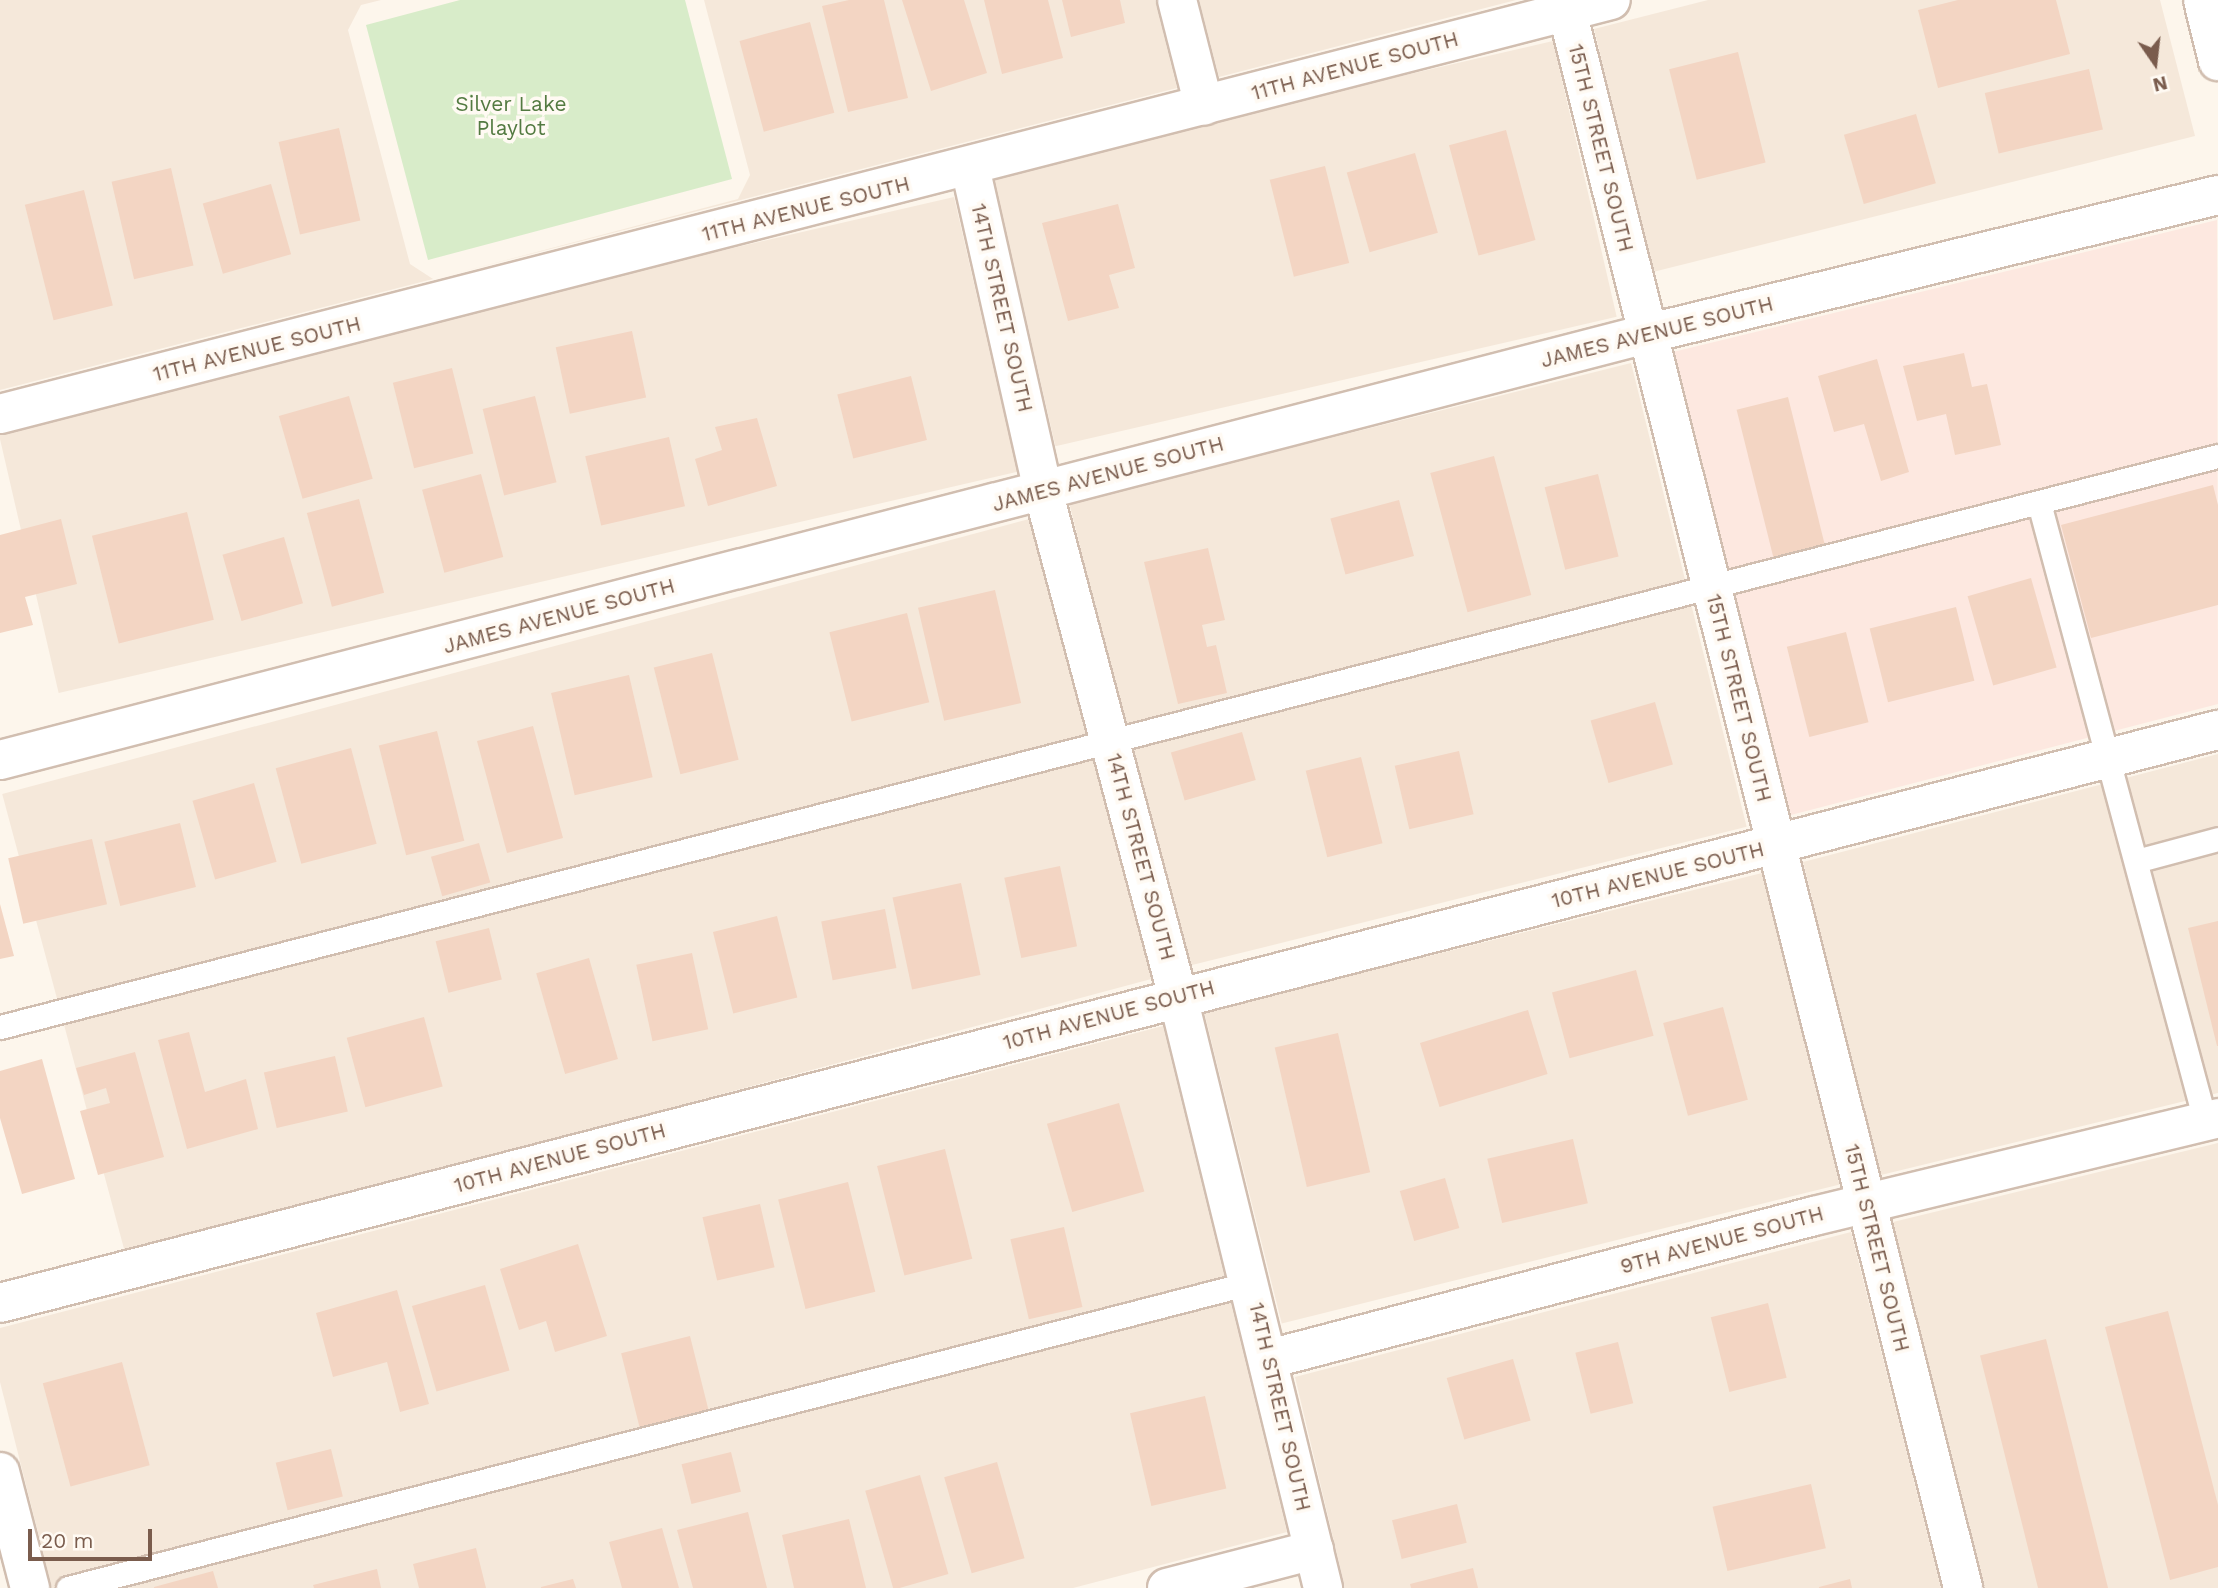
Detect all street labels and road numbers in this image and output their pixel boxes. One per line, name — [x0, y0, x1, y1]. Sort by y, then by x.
street label: 11TH AVENUE SOUTH — [1248, 26, 1462, 106]
street label: 15TH STREET SOUTH — [1563, 41, 1639, 255]
street label: 11TH AVENUE SOUTH — [699, 171, 913, 247]
street label: 14TH STREET SOUTH — [966, 201, 1038, 415]
street label: JAMES AVENUE SOUTH — [1538, 291, 1776, 373]
street label: 11TH AVENUE SOUTH — [150, 311, 364, 387]
street label: JAMES AVENUE SOUTH — [989, 431, 1227, 517]
street label: JAMES AVENUE SOUTH — [440, 573, 678, 659]
street label: 15TH STREET SOUTH — [1701, 591, 1777, 805]
street label: 14TH STREET SOUTH — [1101, 750, 1181, 964]
street label: 10TH AVENUE SOUTH — [1549, 836, 1767, 914]
street label: 10TH AVENUE SOUTH — [1000, 974, 1218, 1056]
street label: 10TH AVENUE SOUTH — [451, 1117, 669, 1199]
street label: 15TH STREET SOUTH — [1839, 1141, 1915, 1355]
street label: 9TH AVENUE SOUTH — [1617, 1201, 1827, 1279]
street label: 14TH STREET SOUTH — [1244, 1300, 1316, 1514]

